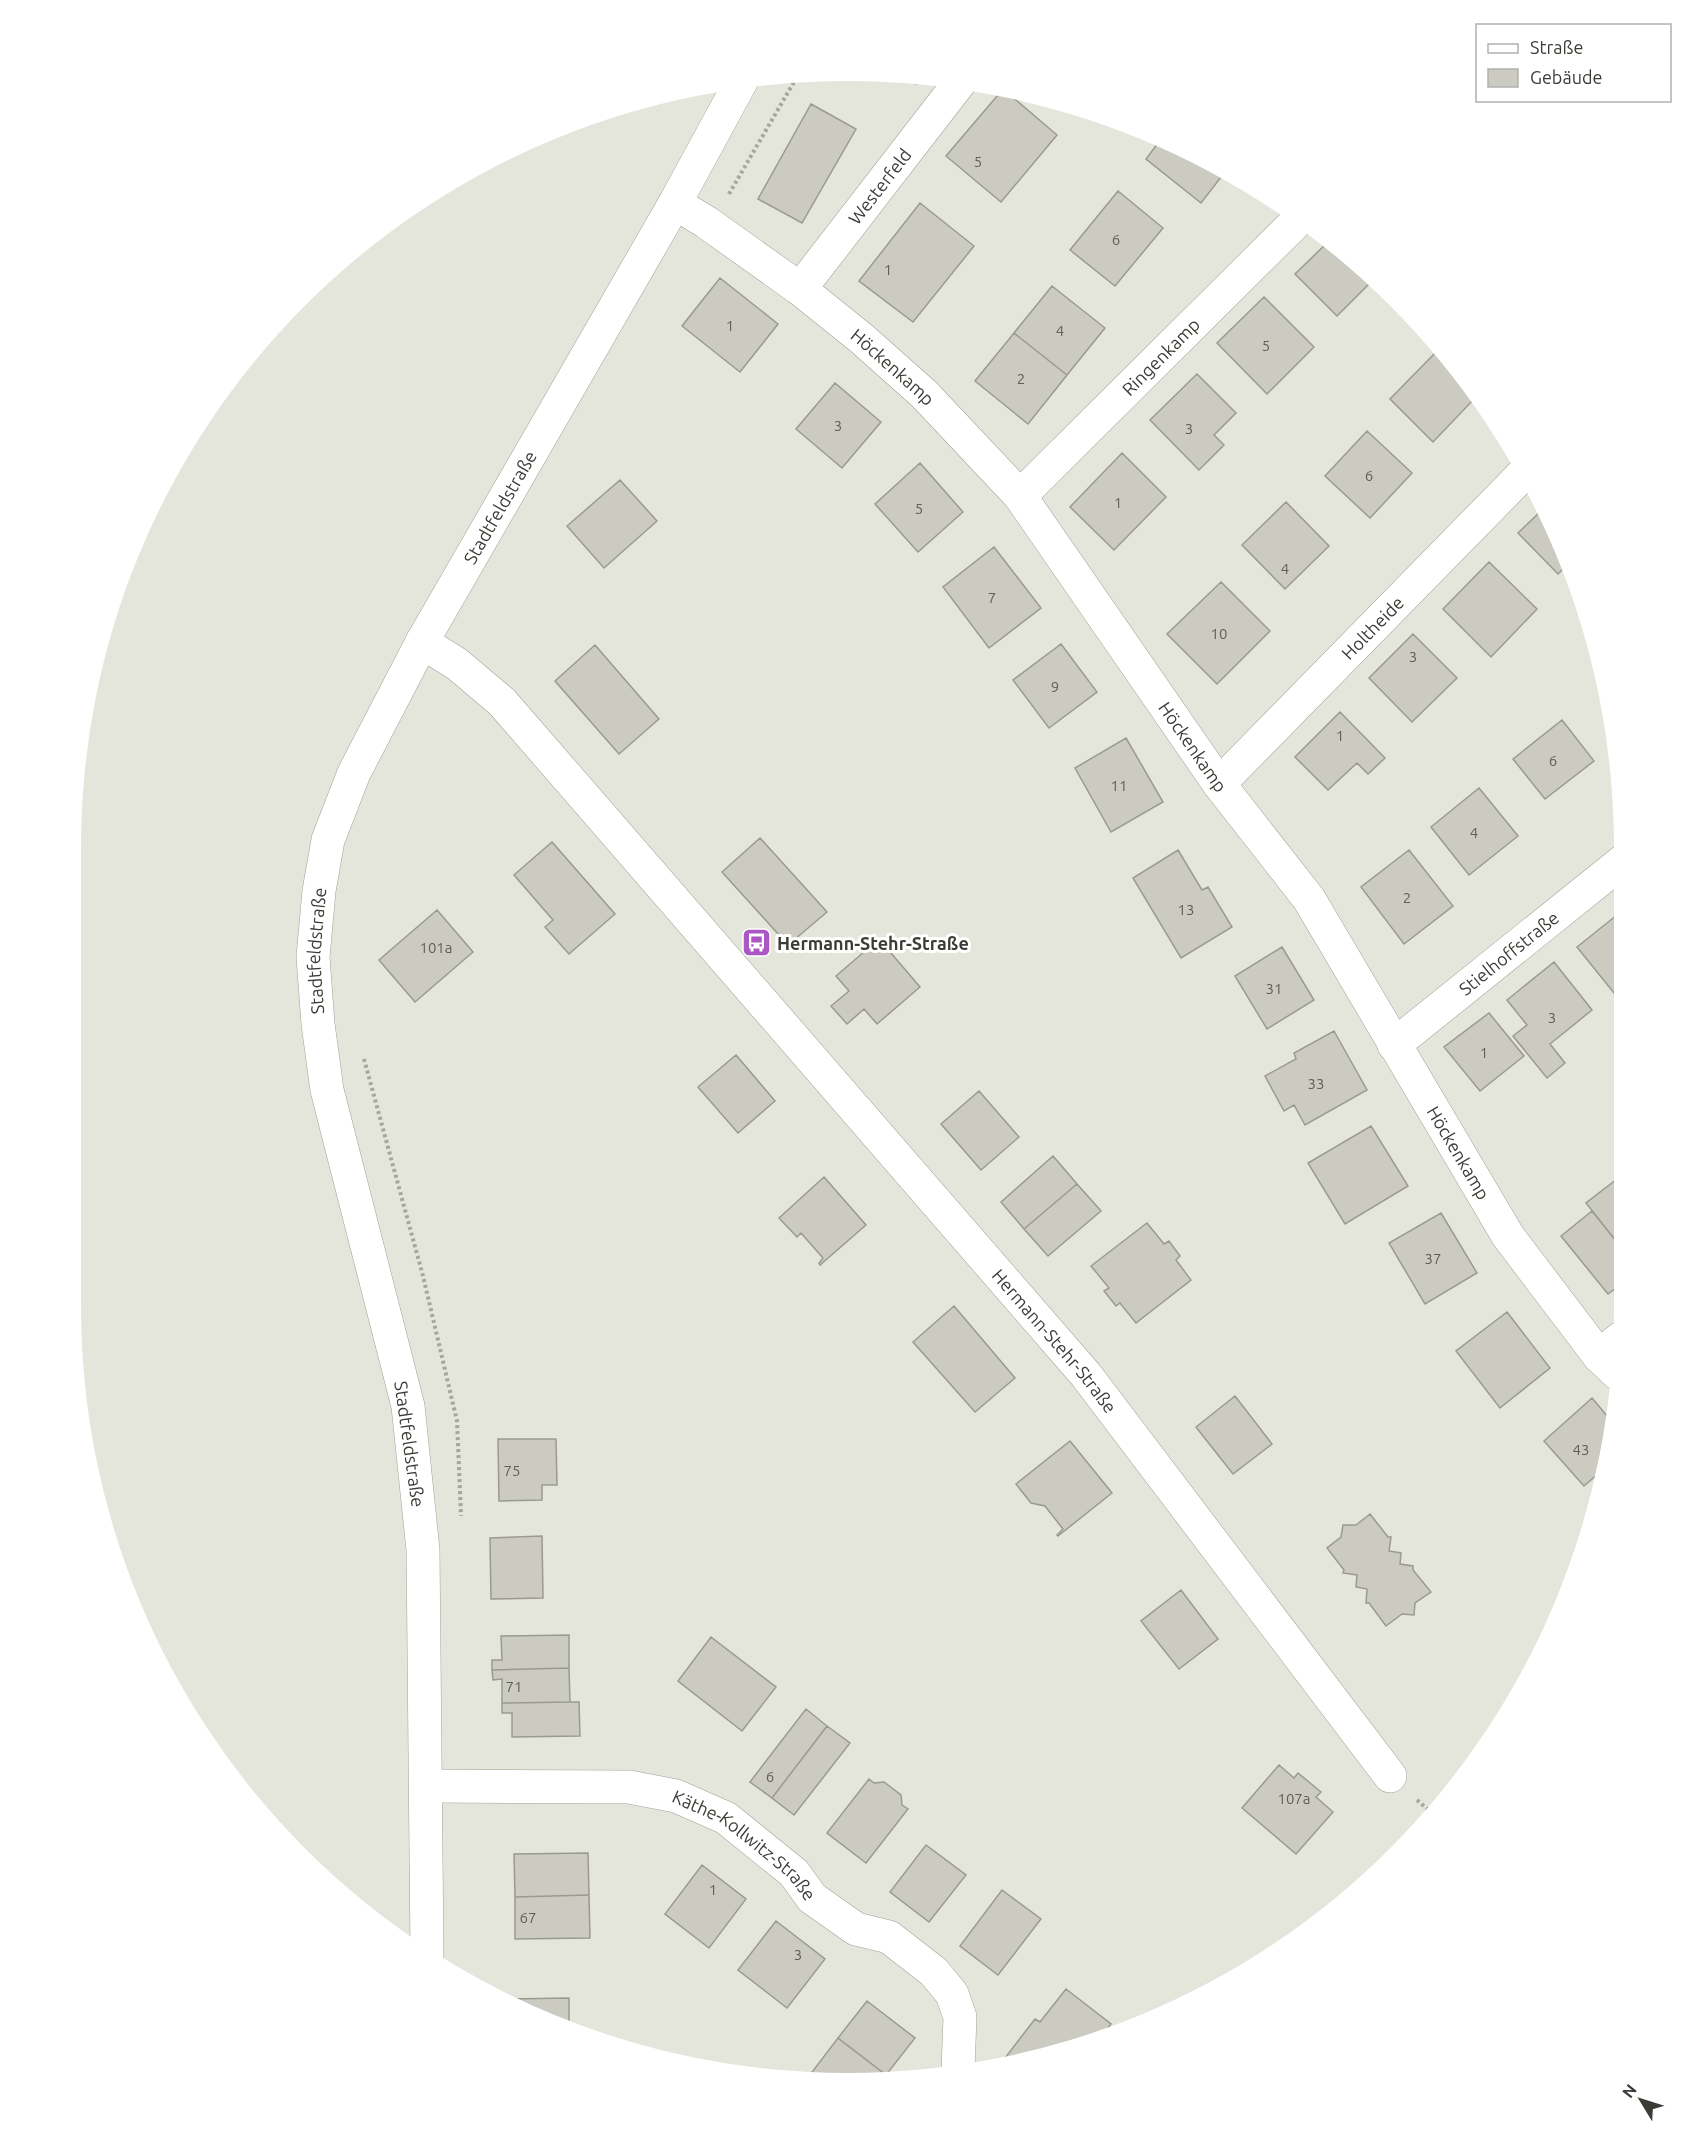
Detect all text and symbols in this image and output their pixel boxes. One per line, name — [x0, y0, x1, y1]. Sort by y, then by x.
legend — [1476, 24, 1671, 102]
text: Straße — [1530, 37, 1583, 57]
text: Gebäude — [1530, 67, 1602, 87]
street label: Westerfeld — [844, 144, 915, 228]
house number: 5 — [974, 153, 982, 170]
house number: 6 — [1112, 231, 1120, 248]
house number: 1 — [884, 261, 892, 278]
street label: Ringenkamp — [1118, 314, 1203, 399]
house number: 1 — [726, 317, 734, 334]
house number: 4 — [1056, 322, 1064, 339]
street label: Höckenkamp — [847, 324, 939, 409]
house number: 5 — [1262, 337, 1270, 354]
house number: 2 — [1017, 370, 1025, 387]
house number: 3 — [834, 417, 842, 434]
house number: 3 — [1185, 420, 1193, 437]
street label: Stadtfeldstraße — [459, 447, 540, 567]
house number: 6 — [1365, 467, 1373, 484]
house number: 1 — [1114, 494, 1122, 511]
house number: 5 — [915, 500, 923, 517]
house number: 4 — [1281, 560, 1289, 577]
house number: 7 — [988, 589, 996, 606]
street label: Holtheide — [1337, 592, 1407, 663]
house number: 10 — [1211, 625, 1227, 642]
house number: 3 — [1409, 648, 1417, 665]
house number: 9 — [1051, 678, 1059, 695]
street label: Höckenkamp — [1155, 698, 1231, 796]
house number: 1 — [1336, 727, 1344, 744]
house number: 6 — [1549, 752, 1557, 769]
house number: 11 — [1111, 777, 1127, 794]
house number: 4 — [1470, 824, 1478, 841]
street label: Stadtfeldstraße — [303, 887, 329, 1015]
house number: 2 — [1403, 889, 1411, 906]
house number: 13 — [1178, 901, 1194, 918]
street label: Stielhoffstraße — [1455, 907, 1562, 999]
bus stop icon: Hermann-Stehr-Straße — [740, 927, 772, 959]
place label: Hermann-Stehr-Straße — [777, 933, 969, 953]
house number: 101a — [419, 939, 453, 956]
house number: 31 — [1266, 980, 1282, 997]
house number: 3 — [1548, 1009, 1556, 1026]
house number: 1 — [1480, 1044, 1488, 1061]
house number: 33 — [1308, 1075, 1324, 1092]
street label: Höckenkamp — [1423, 1102, 1494, 1203]
house number: 37 — [1425, 1250, 1441, 1267]
street label: Hermann-Stehr-Straße — [989, 1265, 1121, 1417]
street label: Stadtfeldstraße — [391, 1380, 429, 1508]
house number: 43 — [1573, 1441, 1589, 1458]
house number: 75 — [504, 1462, 520, 1479]
house number: 71 — [506, 1678, 522, 1695]
house number: 6 — [766, 1768, 774, 1785]
street label: Käthe-Kollwitz-Straße — [669, 1786, 820, 1904]
house number: 107a — [1277, 1790, 1311, 1807]
house number: 1 — [709, 1881, 717, 1898]
house number: 67 — [520, 1909, 536, 1926]
house number: 3 — [794, 1946, 802, 1963]
north arrow — [1611, 2070, 1671, 2130]
text: N — [1618, 2081, 1640, 2101]

